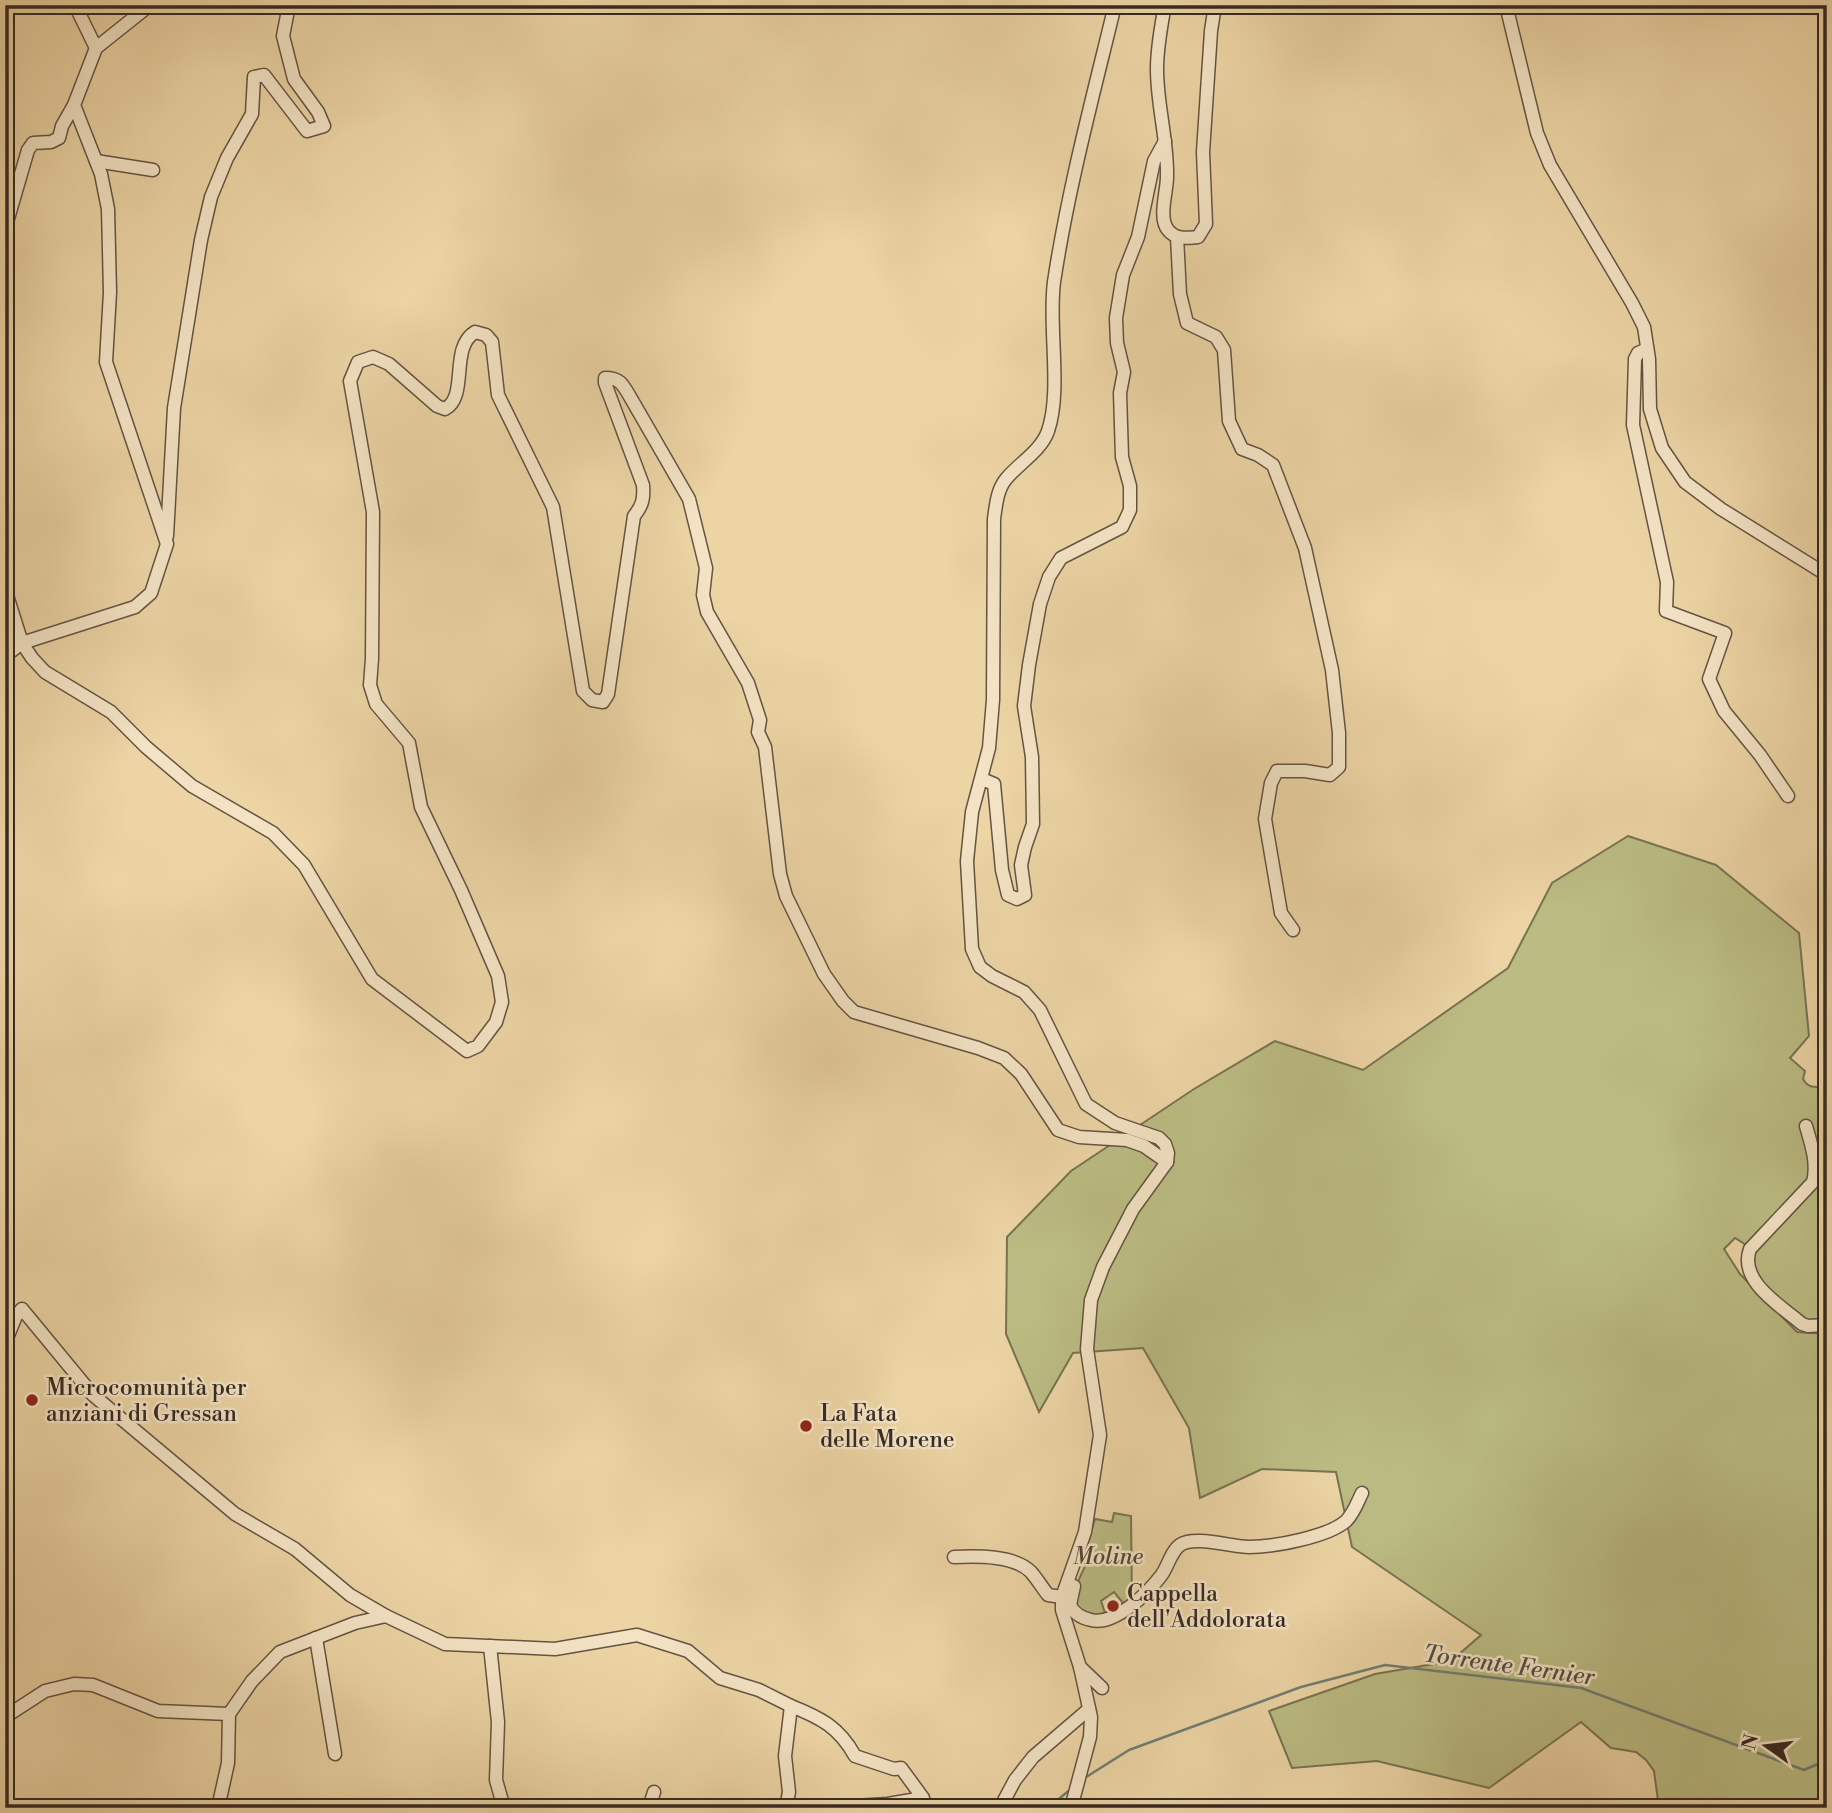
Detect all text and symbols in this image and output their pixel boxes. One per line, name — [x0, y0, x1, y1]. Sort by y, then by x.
place label: Microcomunità per anziani di Gressan — [46, 1374, 247, 1428]
marker: Microcomunità per anziani di Gressan — [24, 1392, 40, 1408]
place label: La Fata delle Morene — [820, 1400, 955, 1454]
marker: La Fata delle Morene — [798, 1418, 814, 1434]
park label: Moline — [1073, 1543, 1144, 1571]
place label: Cappella dell'Addolorata — [1127, 1580, 1287, 1634]
marker: Cappella dell'Addolorata — [1105, 1598, 1121, 1614]
water label: Torrente Fernier — [1421, 1639, 1597, 1693]
north arrow — [1730, 1712, 1800, 1782]
text: N — [1737, 1732, 1764, 1752]

